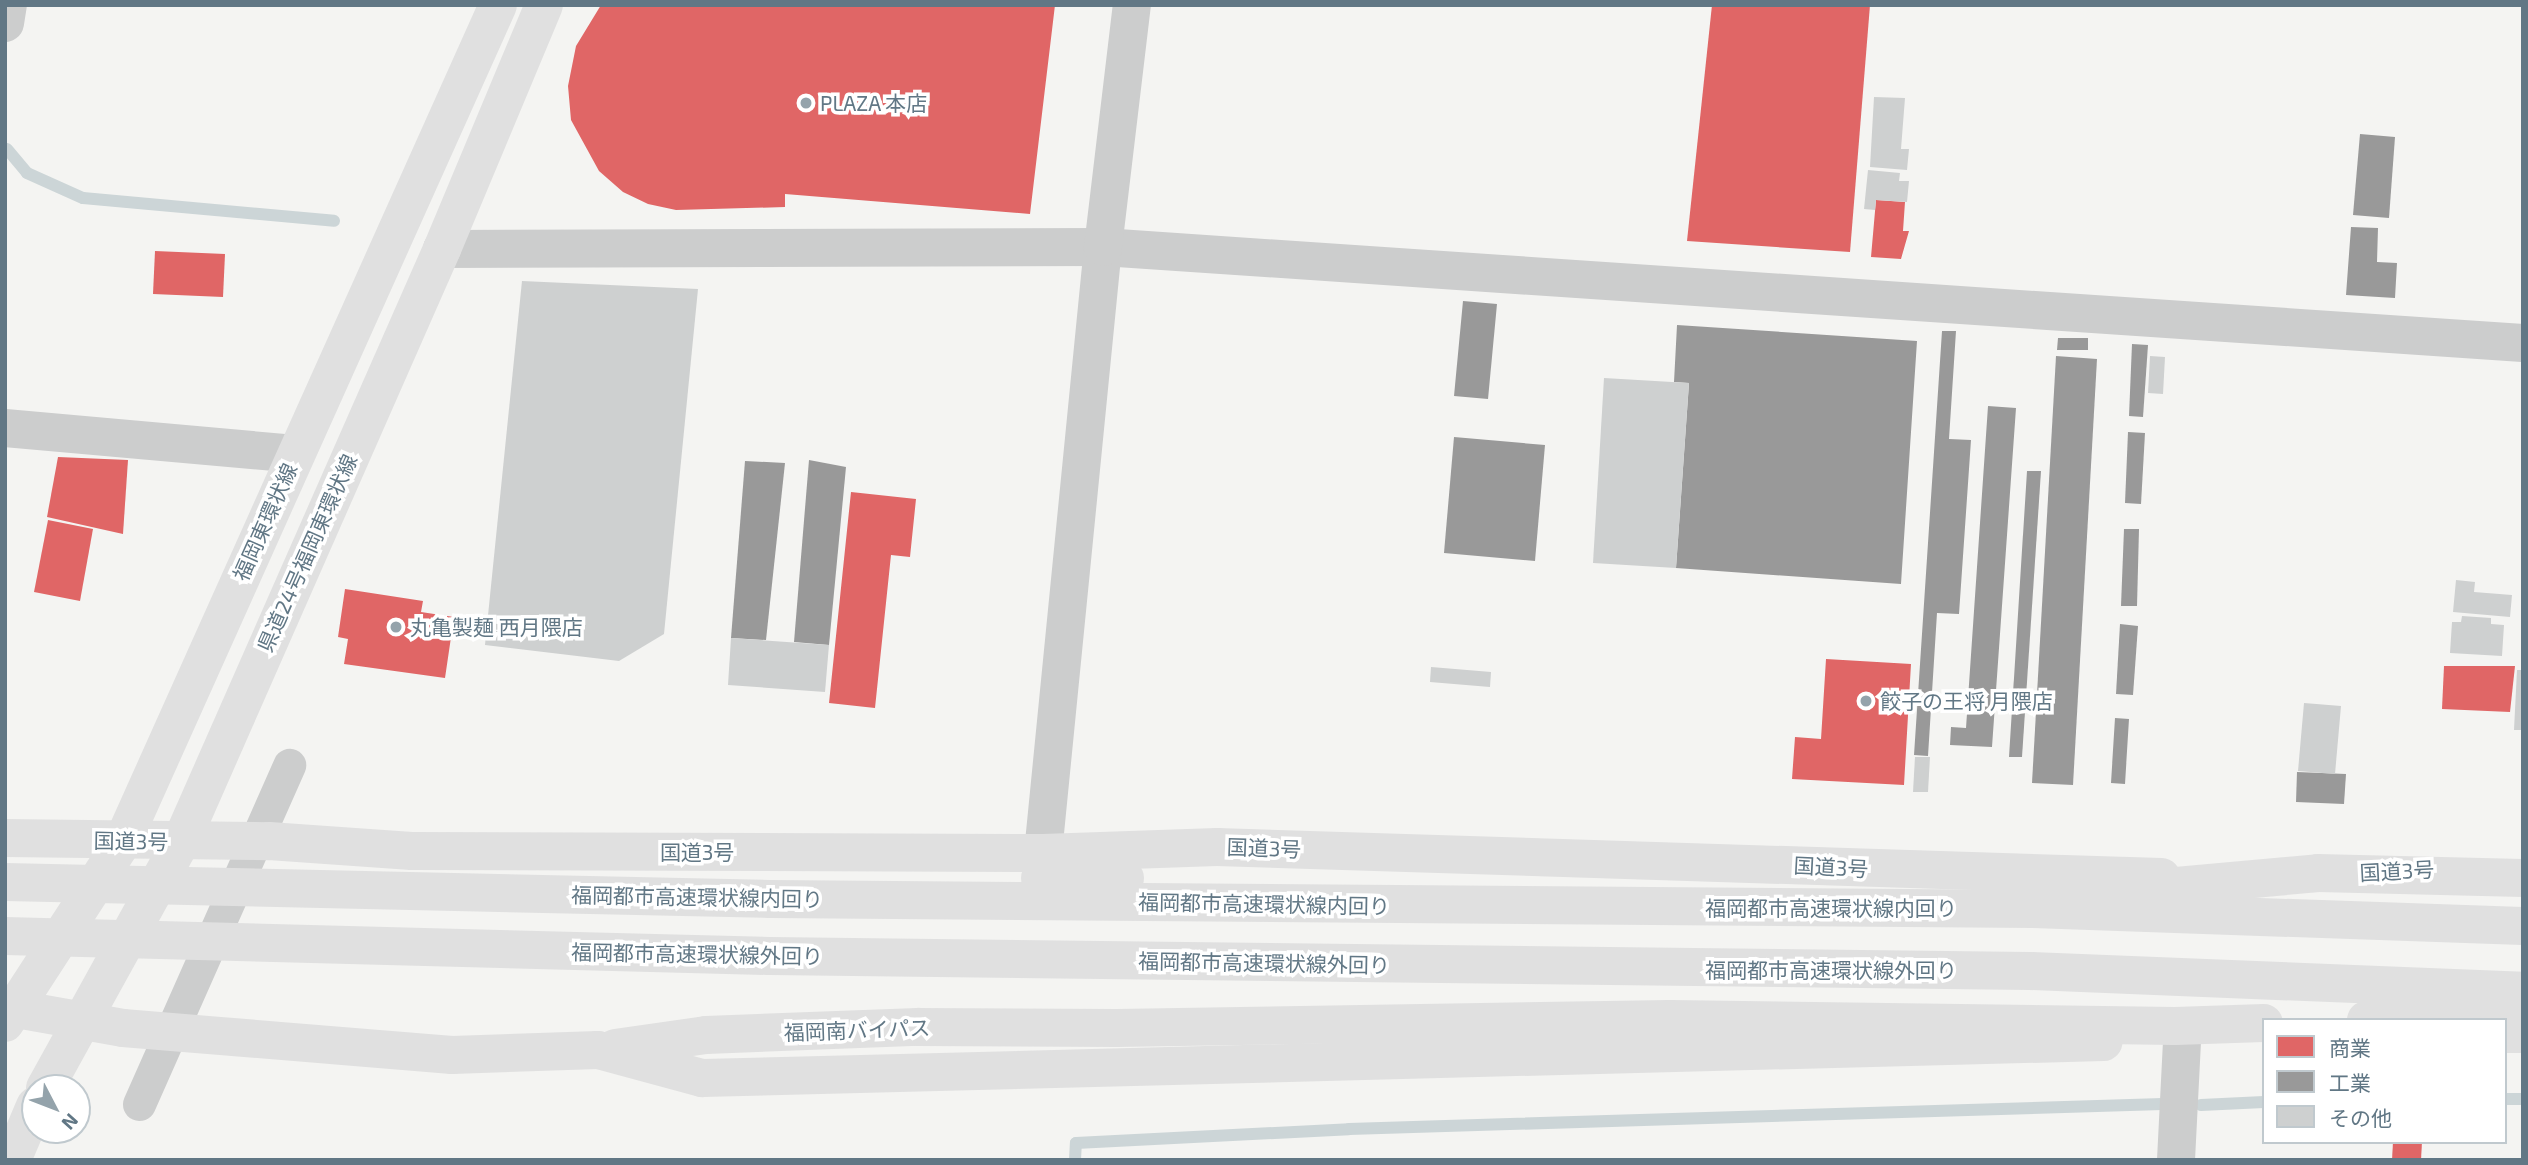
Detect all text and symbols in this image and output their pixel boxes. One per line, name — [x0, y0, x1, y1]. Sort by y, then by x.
place label: PLAZA 本店 — [820, 90, 928, 116]
marker: PLAZA 本店 — [798, 95, 814, 111]
street label: 県道24号福岡東環状線 — [252, 450, 362, 656]
street label: 福岡東環状線 — [228, 459, 302, 585]
place label: 丸亀製麺 西月隈店 — [410, 614, 583, 640]
marker: 丸亀製麺 西月隈店 — [388, 619, 404, 635]
place label: 餃子の王将 月隈店 — [1880, 688, 2053, 714]
marker: 餃子の王将 月隈店 — [1858, 693, 1874, 709]
street label: 国道3号 — [93, 828, 169, 854]
street label: 国道3号 — [1226, 834, 1302, 862]
street label: 国道3号 — [660, 839, 734, 865]
street label: 国道3号 — [1793, 852, 1869, 882]
street label: 国道3号 — [2359, 856, 2435, 886]
street label: 福岡都市高速環状線内回り — [571, 882, 823, 912]
street label: 福岡都市高速環状線内回り — [1138, 889, 1390, 919]
street label: 福岡都市高速環状線内回り — [1705, 895, 1957, 921]
street label: 福岡都市高速環状線外回り — [571, 939, 823, 969]
street label: 福岡都市高速環状線外回り — [1138, 948, 1390, 978]
street label: 福岡都市高速環状線外回り — [1705, 957, 1957, 983]
street label: 福岡南バイパス — [783, 1015, 931, 1045]
legend — [2262, 1018, 2507, 1144]
text: 商業 — [2329, 1035, 2371, 1060]
text: 工業 — [2329, 1070, 2371, 1095]
north arrow — [21, 1074, 91, 1144]
text: その他 — [2329, 1105, 2392, 1130]
text: N — [57, 1109, 84, 1135]

